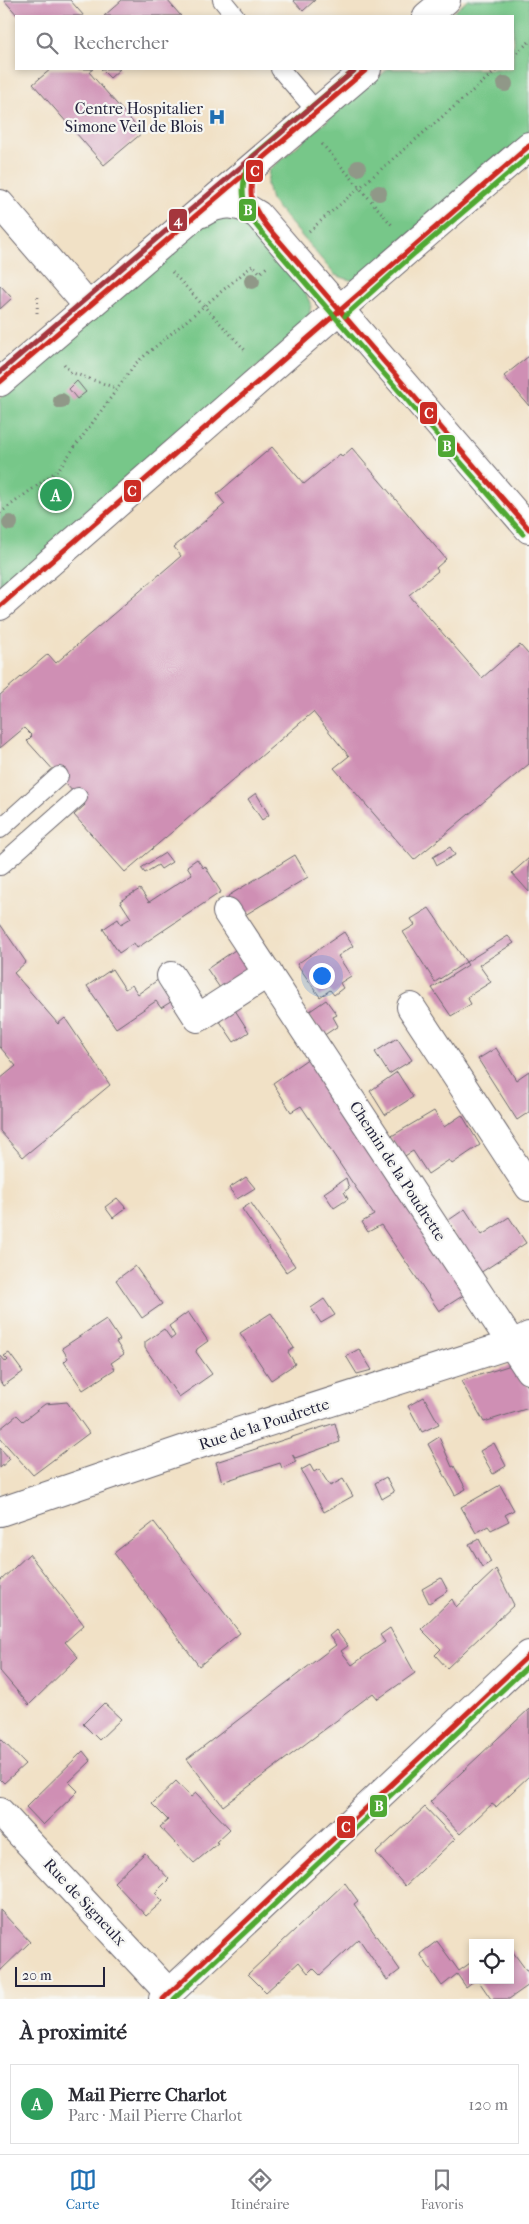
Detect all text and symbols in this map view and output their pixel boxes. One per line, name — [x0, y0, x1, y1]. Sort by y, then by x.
search box — [15, 15, 514, 70]
icon: search — [33, 29, 61, 57]
text: Rechercher — [73, 32, 169, 54]
place label: Centre Hospitalier Simone Veil de Blois — [65, 99, 203, 136]
hospital icon: Centre Hospitalier Simone Veil de Blois — [207, 107, 227, 127]
line badge: C — [245, 159, 264, 183]
text: C — [250, 163, 260, 180]
line badge: B — [238, 198, 257, 222]
text: B — [243, 202, 253, 219]
line badge: 4 — [168, 208, 188, 232]
text: 4 — [173, 212, 183, 229]
line badge: C — [419, 401, 438, 425]
text: C — [424, 405, 434, 422]
line badge: B — [437, 434, 456, 458]
text: B — [442, 438, 452, 455]
pin: A — [40, 476, 72, 514]
line badge: C — [123, 479, 142, 503]
text: C — [127, 483, 137, 500]
your location — [309, 963, 335, 989]
street label: Chemin de la Poudrette — [346, 1098, 450, 1244]
street label: Rue de la Poudrette — [196, 1394, 332, 1454]
line badge: B — [369, 1794, 388, 1818]
text: B — [374, 1798, 384, 1815]
line badge: C — [336, 1815, 356, 1839]
text: C — [341, 1819, 351, 1836]
street label: Rue de Signeulx — [40, 1855, 131, 1950]
map controls — [469, 1939, 514, 1984]
button: locate — [469, 1939, 514, 1984]
scale bar — [15, 1964, 105, 1987]
text: 20 m — [22, 1967, 52, 1984]
text: À proximité — [20, 2020, 127, 2044]
text: Mail Pierre Charlot — [68, 2084, 227, 2106]
text: A — [32, 2095, 42, 2114]
text: 120 m — [469, 2095, 508, 2114]
text: Parc · Mail Pierre Charlot — [68, 2106, 242, 2125]
tab: Carte — [66, 2166, 99, 2213]
tab: Itinéraire — [231, 2166, 290, 2213]
tab: Favoris — [421, 2166, 463, 2213]

